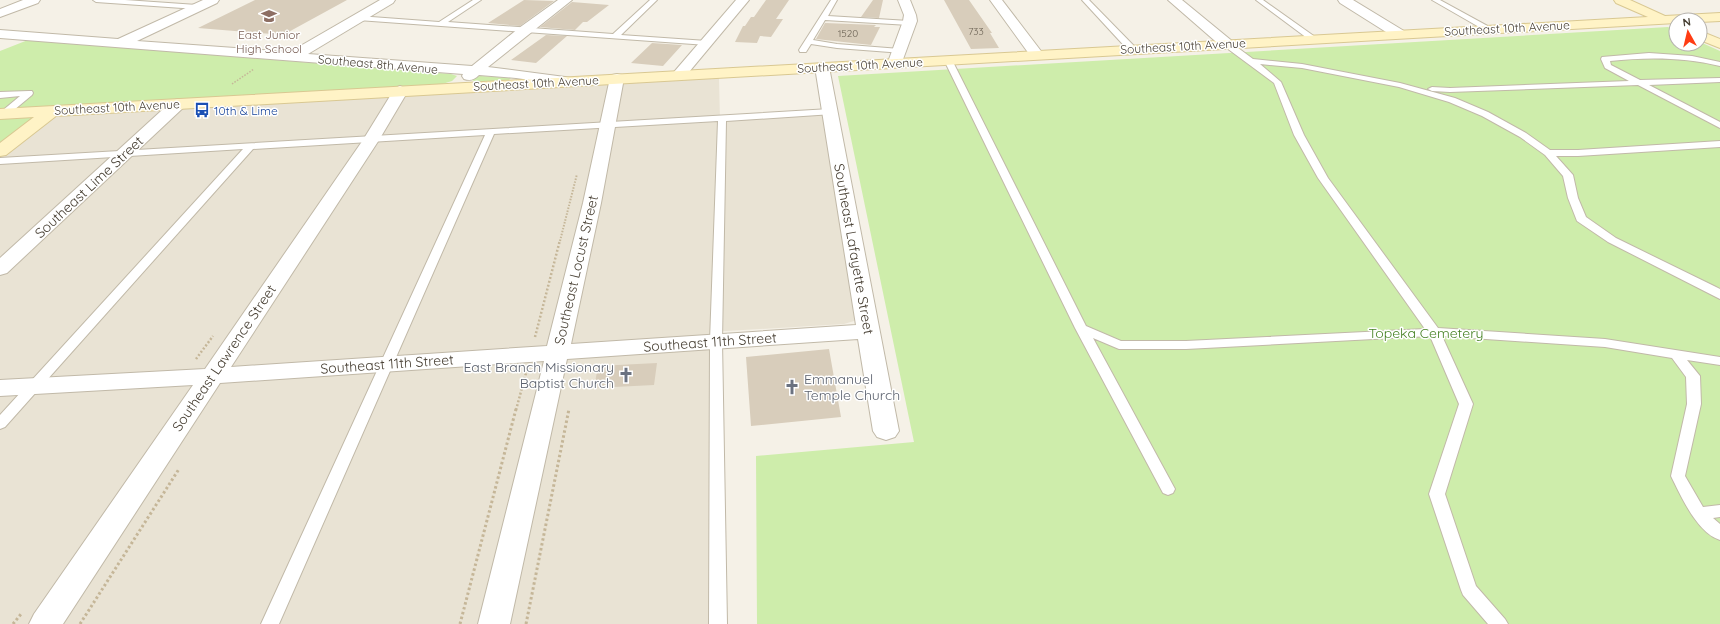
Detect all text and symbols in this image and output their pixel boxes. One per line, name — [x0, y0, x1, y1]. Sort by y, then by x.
school or university icon: East Junior High School — [260, 7, 278, 25]
north arrow — [1668, 12, 1708, 52]
text: N — [1682, 15, 1692, 30]
street label: Southeast 10th Avenue — [1444, 17, 1570, 39]
house number: 733 — [968, 25, 984, 38]
place label: East Junior High School — [236, 27, 302, 56]
house number: 1520 — [838, 27, 858, 40]
street label: Southeast 10th Avenue — [1120, 35, 1246, 57]
street label: Southeast 8th Avenue — [317, 51, 439, 77]
street label: Southeast 10th Avenue — [797, 54, 923, 76]
street label: Southeast 10th Avenue — [473, 72, 599, 94]
street label: Southeast 10th Avenue — [54, 96, 180, 118]
bus stop icon: 10th & Lime — [193, 101, 211, 119]
place label: 10th & Lime — [214, 103, 278, 118]
street label: Southeast Lime Street — [31, 132, 147, 242]
street label: Southeast Lafayette Street — [830, 162, 878, 336]
street label: Southeast Locust Street — [550, 193, 602, 347]
street label: Southeast Lawrence Street — [168, 281, 280, 435]
park label: Topeka Cemetery — [1368, 324, 1484, 342]
street label: Southeast 11th Street — [643, 328, 778, 356]
street label: Southeast 11th Street — [320, 350, 455, 378]
place label: East Branch Missionary Baptist Church — [463, 358, 614, 392]
church icon: East Branch Missionary Baptist Church — [617, 366, 635, 384]
place label: Emmanuel Temple Church — [804, 370, 900, 404]
church icon: Emmanuel Temple Church — [783, 378, 801, 396]

